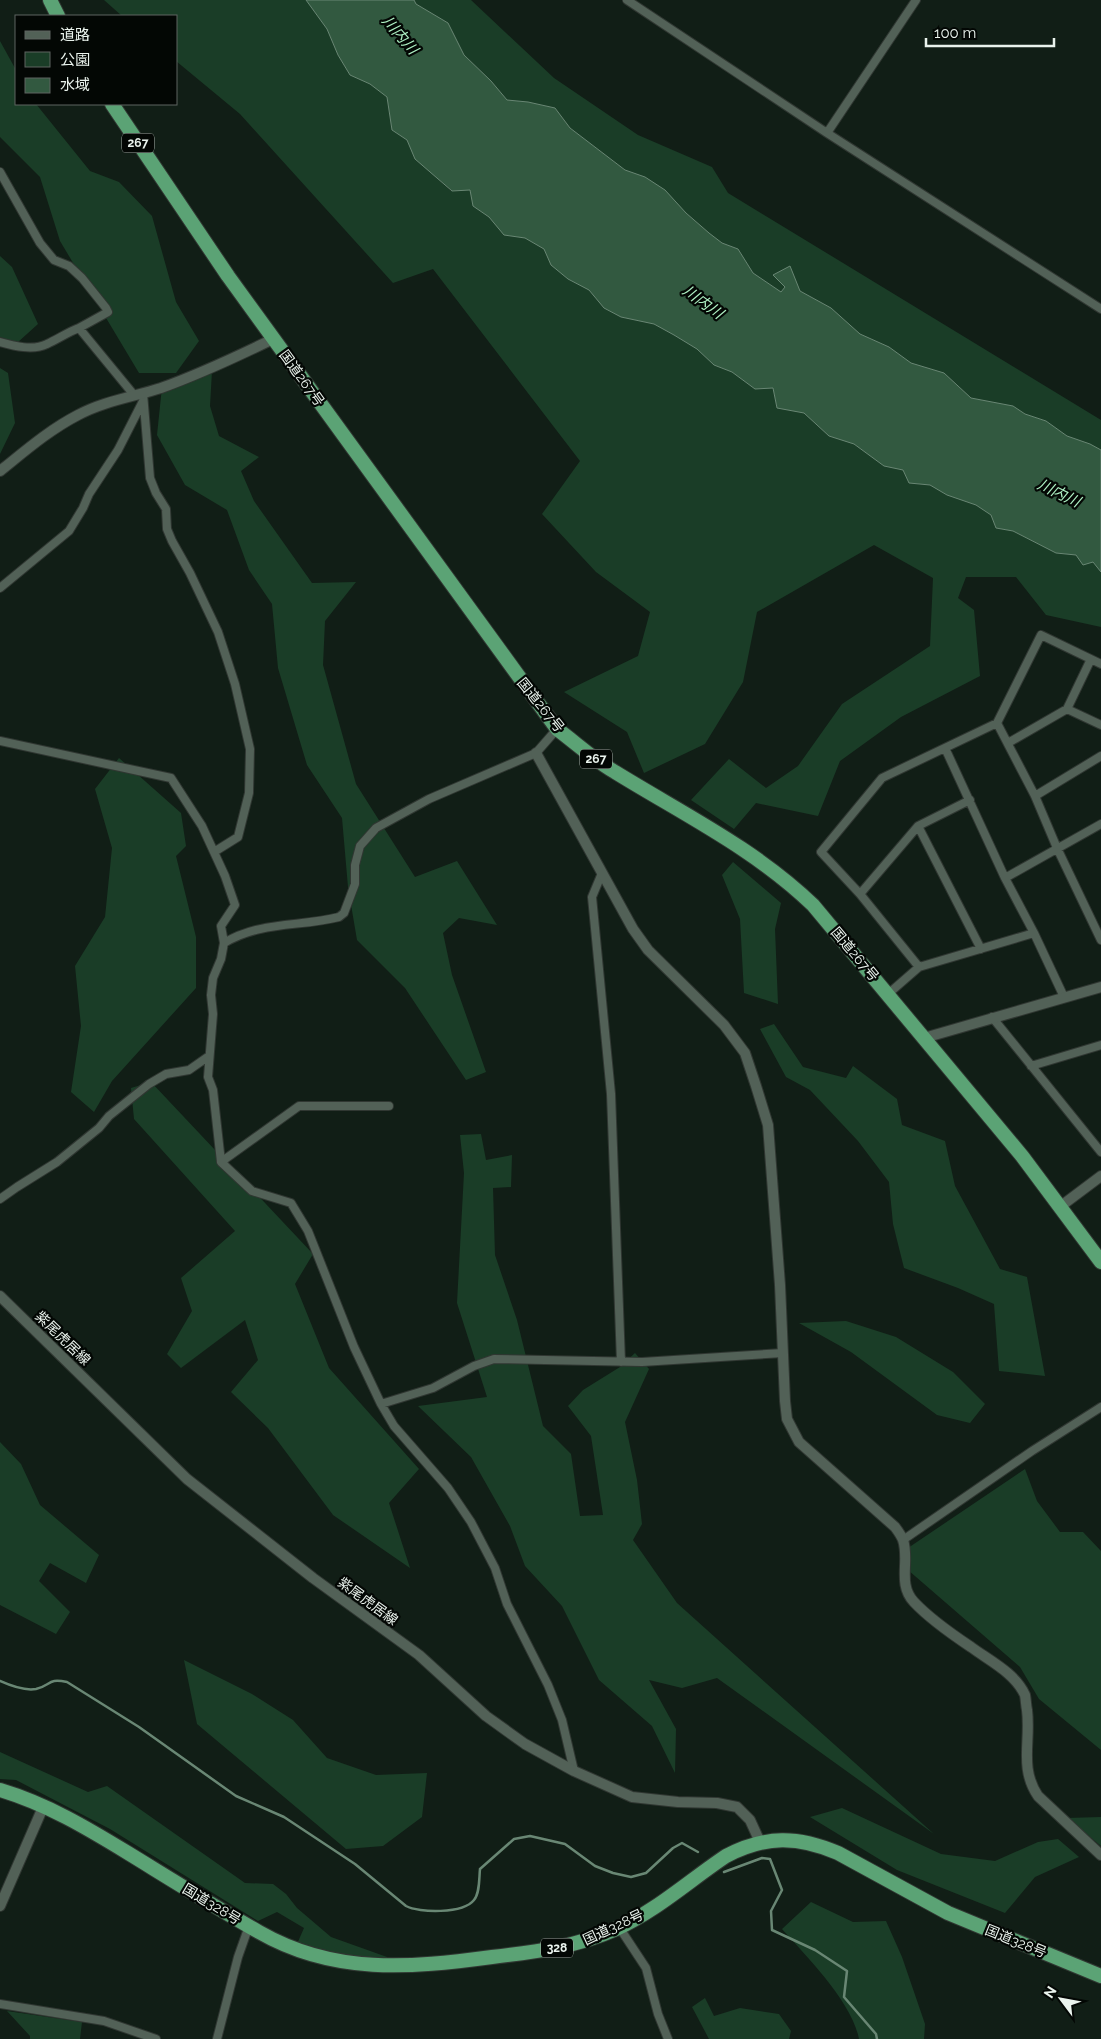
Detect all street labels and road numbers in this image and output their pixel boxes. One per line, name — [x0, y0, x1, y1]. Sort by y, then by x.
road number: 267 — [122, 134, 154, 152]
street label: 国道267号 — [276, 347, 328, 409]
street label: 国道267号 — [514, 675, 568, 735]
road number: 267 — [580, 750, 612, 769]
street label: 国道267号 — [828, 924, 882, 984]
street label: 紫尾虎居線 — [32, 1308, 94, 1368]
street label: 紫尾虎居線 — [335, 1574, 401, 1628]
street label: 国道328号 — [180, 1880, 244, 1928]
street label: 国道328号 — [580, 1906, 646, 1948]
street label: 国道328号 — [983, 1921, 1049, 1961]
road number: 328 — [541, 1939, 573, 1958]

